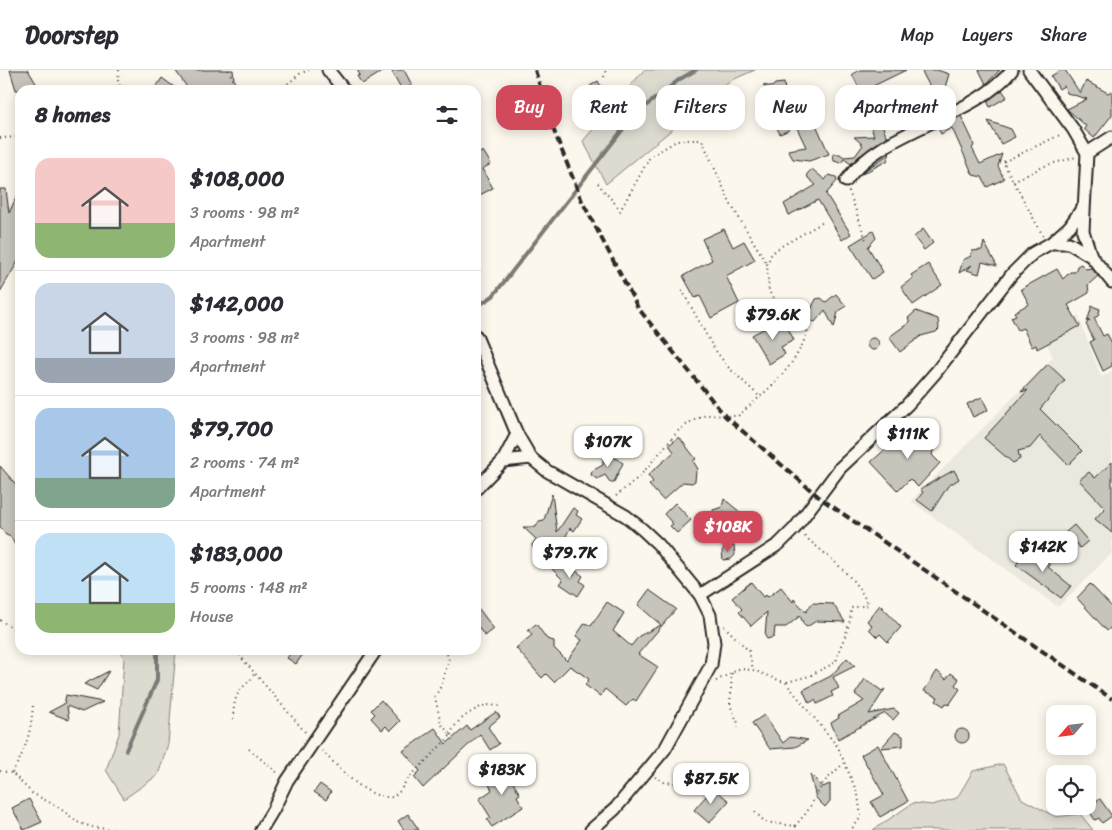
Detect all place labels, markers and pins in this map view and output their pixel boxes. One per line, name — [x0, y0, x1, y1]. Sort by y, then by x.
pin: $79.6K — [732, 298, 814, 341]
pin: $111K — [873, 418, 943, 460]
pin: $107K — [573, 426, 643, 468]
pin: $108K — [693, 510, 763, 553]
pin: $142K — [1008, 530, 1078, 573]
pin: $79.7K — [529, 536, 611, 579]
pin: $183K — [467, 754, 537, 796]
pin: $87.5K — [670, 762, 752, 805]

